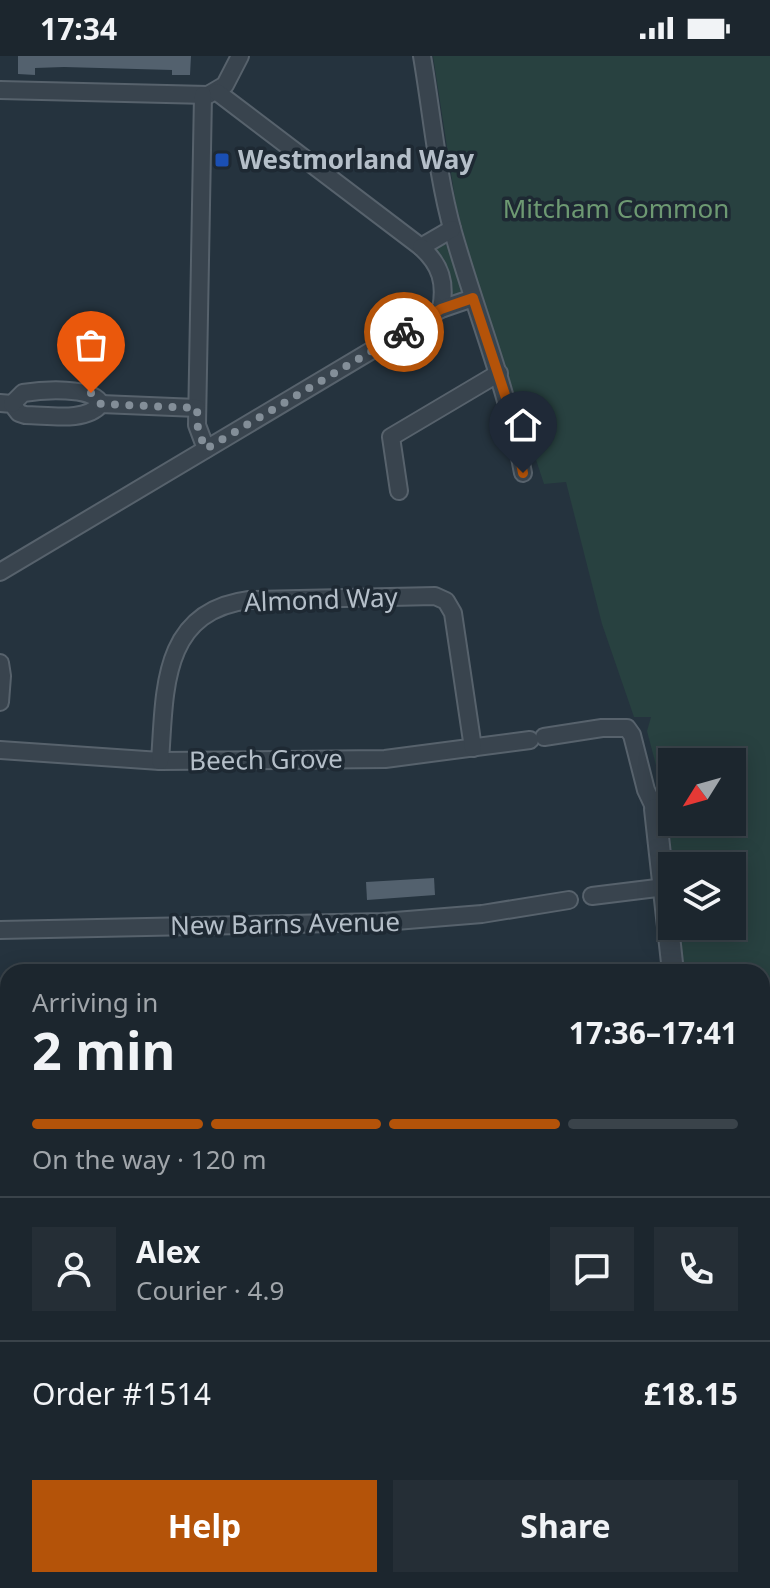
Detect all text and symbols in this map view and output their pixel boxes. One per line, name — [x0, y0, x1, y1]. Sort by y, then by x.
text: 17:34 — [40, 8, 117, 49]
place label: Westmorland Way — [238, 141, 474, 177]
marker: Westmorland Way — [213, 151, 231, 169]
park label: Mitcham Common — [503, 190, 729, 226]
courier — [364, 292, 444, 372]
icon: bike — [382, 310, 426, 354]
pin — [57, 311, 125, 393]
icon: bag — [69, 323, 113, 367]
pin — [489, 391, 557, 473]
icon: home — [501, 403, 545, 447]
street label: Almond Way — [244, 578, 399, 620]
street label: Beech Grove — [189, 740, 343, 778]
north arrow — [658, 748, 746, 836]
map controls — [658, 748, 746, 940]
button: layers — [658, 852, 746, 940]
street label: New Barns Avenue — [170, 903, 400, 943]
text: Arriving in — [32, 984, 158, 1020]
text: 17:36–17:41 — [569, 1012, 738, 1053]
text: 2 min — [32, 1014, 175, 1085]
text: On the way · 120 m — [32, 1141, 266, 1177]
button: person — [32, 1227, 116, 1311]
button: chat — [550, 1227, 634, 1311]
button: phone — [654, 1227, 738, 1311]
text: Alex — [136, 1231, 200, 1272]
text: Courier · 4.9 — [136, 1272, 284, 1308]
text: Order #1514 — [32, 1373, 211, 1414]
text: £18.15 — [644, 1373, 738, 1414]
button: Help — [32, 1480, 377, 1572]
button: Share — [393, 1480, 738, 1572]

